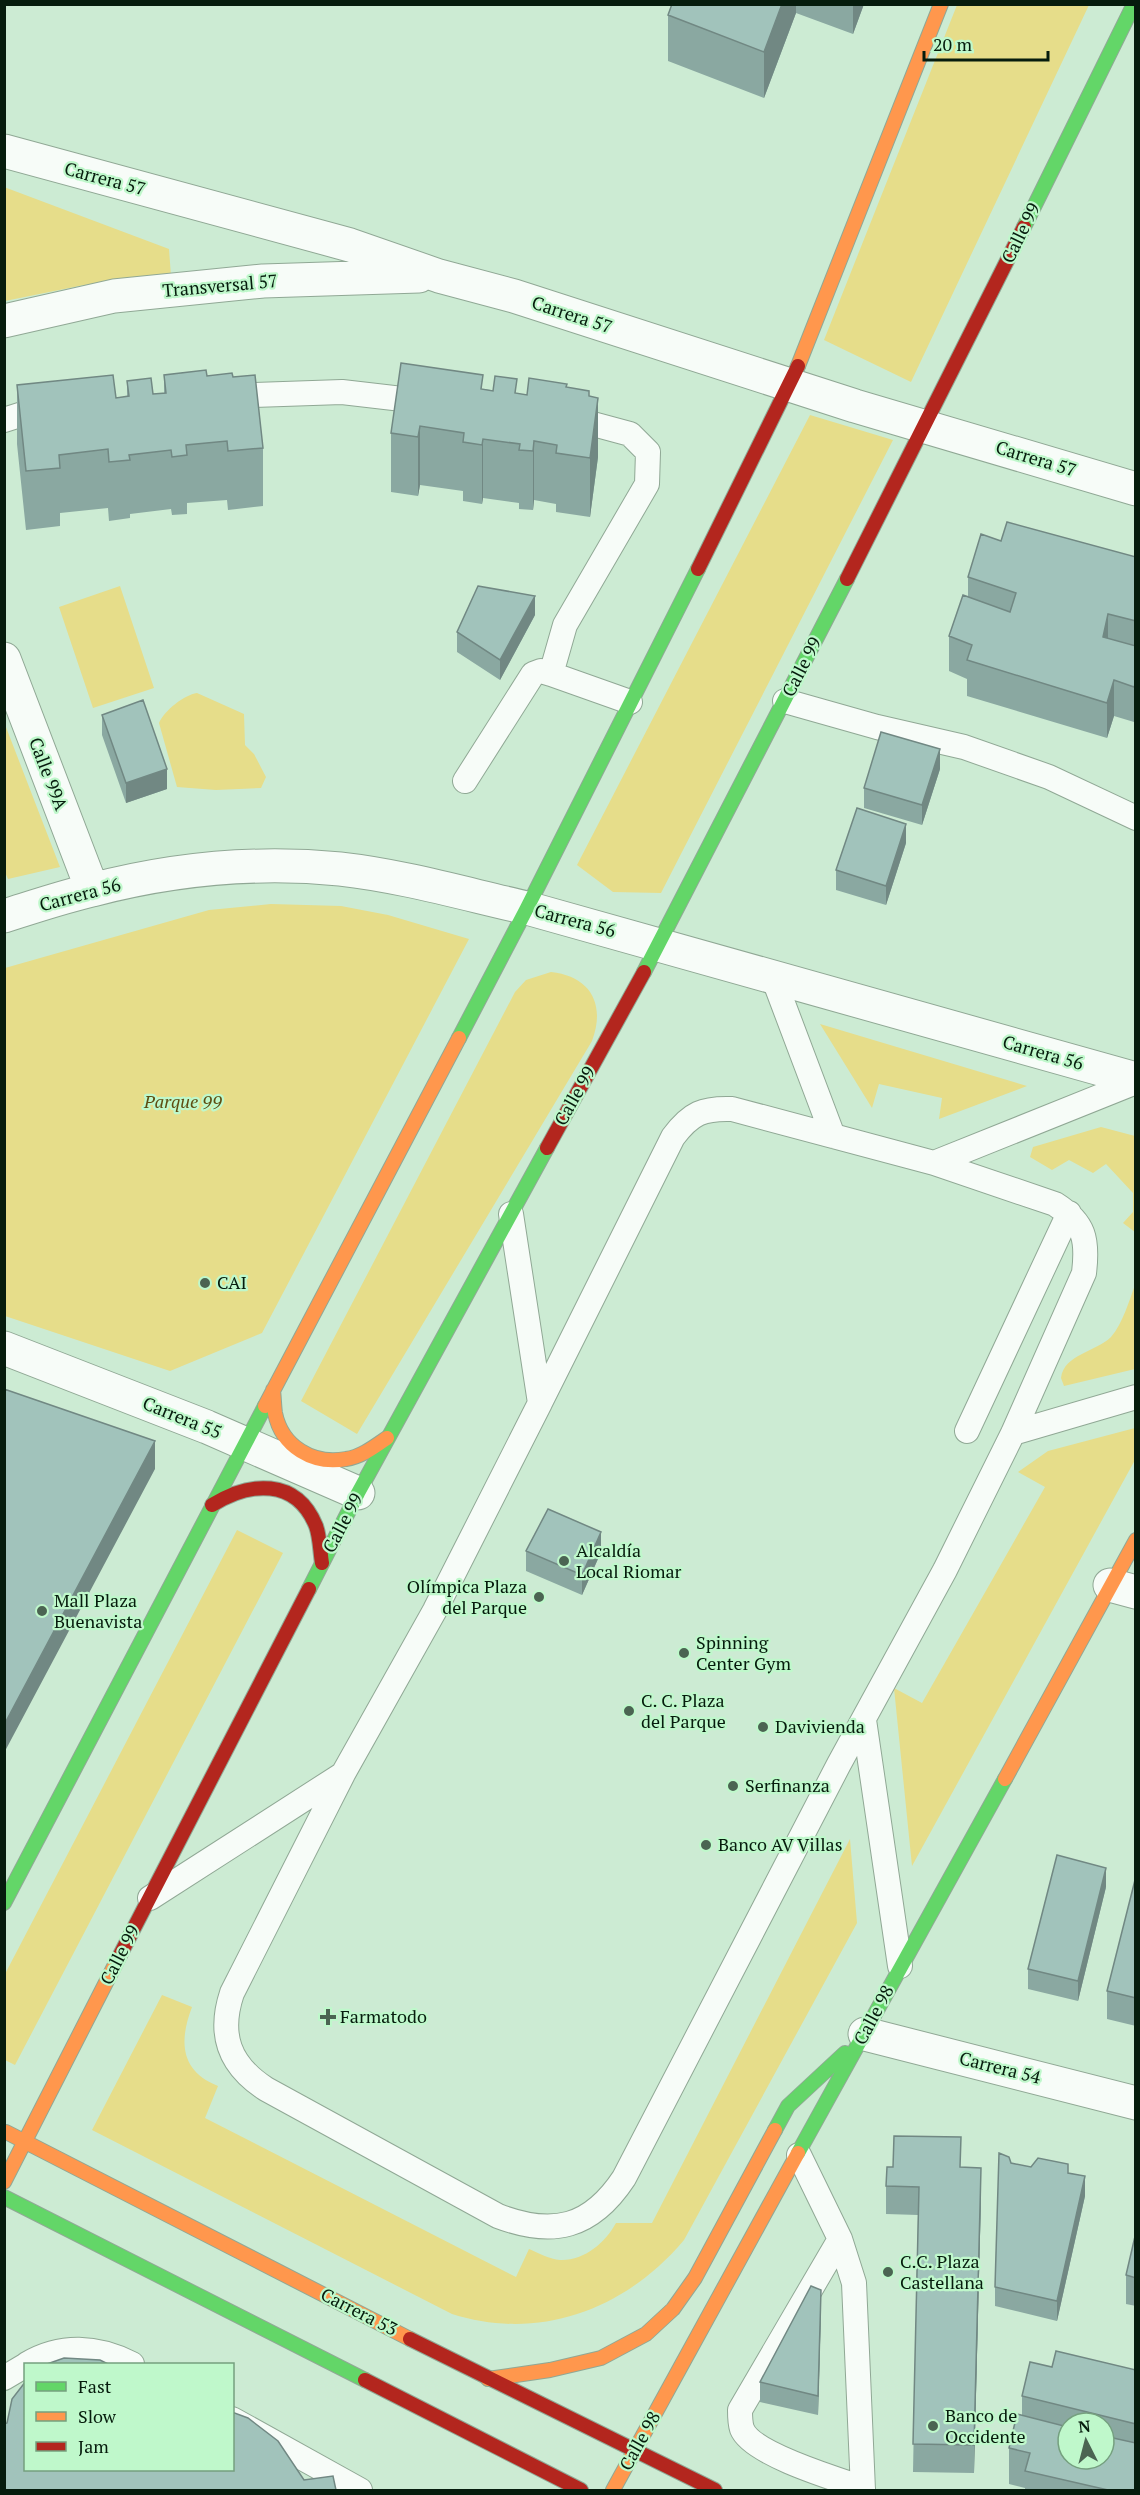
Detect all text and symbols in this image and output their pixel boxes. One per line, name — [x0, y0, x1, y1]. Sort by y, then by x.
scale bar — [924, 24, 1048, 62]
text: 20 m — [933, 32, 973, 56]
street label: Carrera 57 — [62, 156, 149, 200]
street label: Calle 99 — [995, 198, 1045, 267]
street label: Transversal 57 — [161, 268, 279, 302]
street label: Carrera 57 — [529, 290, 616, 338]
street label: Carrera 57 — [993, 434, 1080, 482]
street label: Calle 99 — [776, 633, 826, 701]
street label: Calle 99A — [24, 734, 74, 814]
street label: Carrera 56 — [36, 872, 123, 916]
street label: Carrera 56 — [532, 898, 619, 942]
street label: Carrera 56 — [1000, 1029, 1087, 1075]
street label: Calle 99 — [548, 1062, 600, 1129]
park label: Parque 99 — [143, 1089, 222, 1113]
place label: CAI — [217, 1270, 247, 1294]
marker: CAI — [198, 1276, 212, 1290]
street label: Carrera 55 — [139, 1390, 225, 1444]
street label: Calle 99 — [316, 1489, 368, 1556]
place label: Alcaldía Local Riomar — [576, 1538, 682, 1583]
marker: Alcaldía Local Riomar — [557, 1554, 571, 1568]
place label: Olímpica Plaza del Parque — [407, 1574, 527, 1619]
place label: Mall Plaza Buenavista — [54, 1588, 142, 1633]
marker: Olímpica Plaza del Parque — [532, 1590, 546, 1604]
marker: Mall Plaza Buenavista — [35, 1604, 49, 1618]
place label: Spinning Center Gym — [696, 1630, 791, 1675]
marker: Spinning Center Gym — [677, 1646, 691, 1660]
place label: C. C. Plaza del Parque — [641, 1688, 726, 1733]
marker: C. C. Plaza del Parque — [622, 1704, 636, 1718]
place label: Davivienda — [775, 1714, 865, 1738]
marker: Davivienda — [756, 1720, 770, 1734]
place label: Serfinanza — [745, 1773, 830, 1797]
marker: Serfinanza — [726, 1779, 740, 1793]
place label: Banco AV Villas — [718, 1832, 842, 1856]
marker: Banco AV Villas — [699, 1838, 713, 1852]
street label: Calle 99 — [94, 1921, 144, 1989]
street label: Calle 98 — [847, 1981, 899, 2048]
place label: Farmatodo — [340, 2004, 427, 2028]
marker: Farmatodo — [321, 2010, 335, 2024]
street label: Carrera 54 — [957, 2045, 1044, 2089]
place label: C.C. Plaza Castellana — [900, 2249, 984, 2294]
marker: C.C. Plaza Castellana — [881, 2265, 895, 2279]
street label: Carrera 53 — [317, 2282, 402, 2341]
legend — [24, 2363, 234, 2471]
text: Fast — [78, 2374, 112, 2398]
place label: Banco de Occidente — [945, 2403, 1026, 2448]
text: Slow — [78, 2404, 117, 2428]
street label: Calle 98 — [613, 2407, 665, 2474]
north arrow — [1056, 2411, 1116, 2471]
text: N — [1077, 2415, 1092, 2438]
marker: Banco de Occidente — [926, 2419, 940, 2433]
text: Jam — [78, 2434, 109, 2458]

